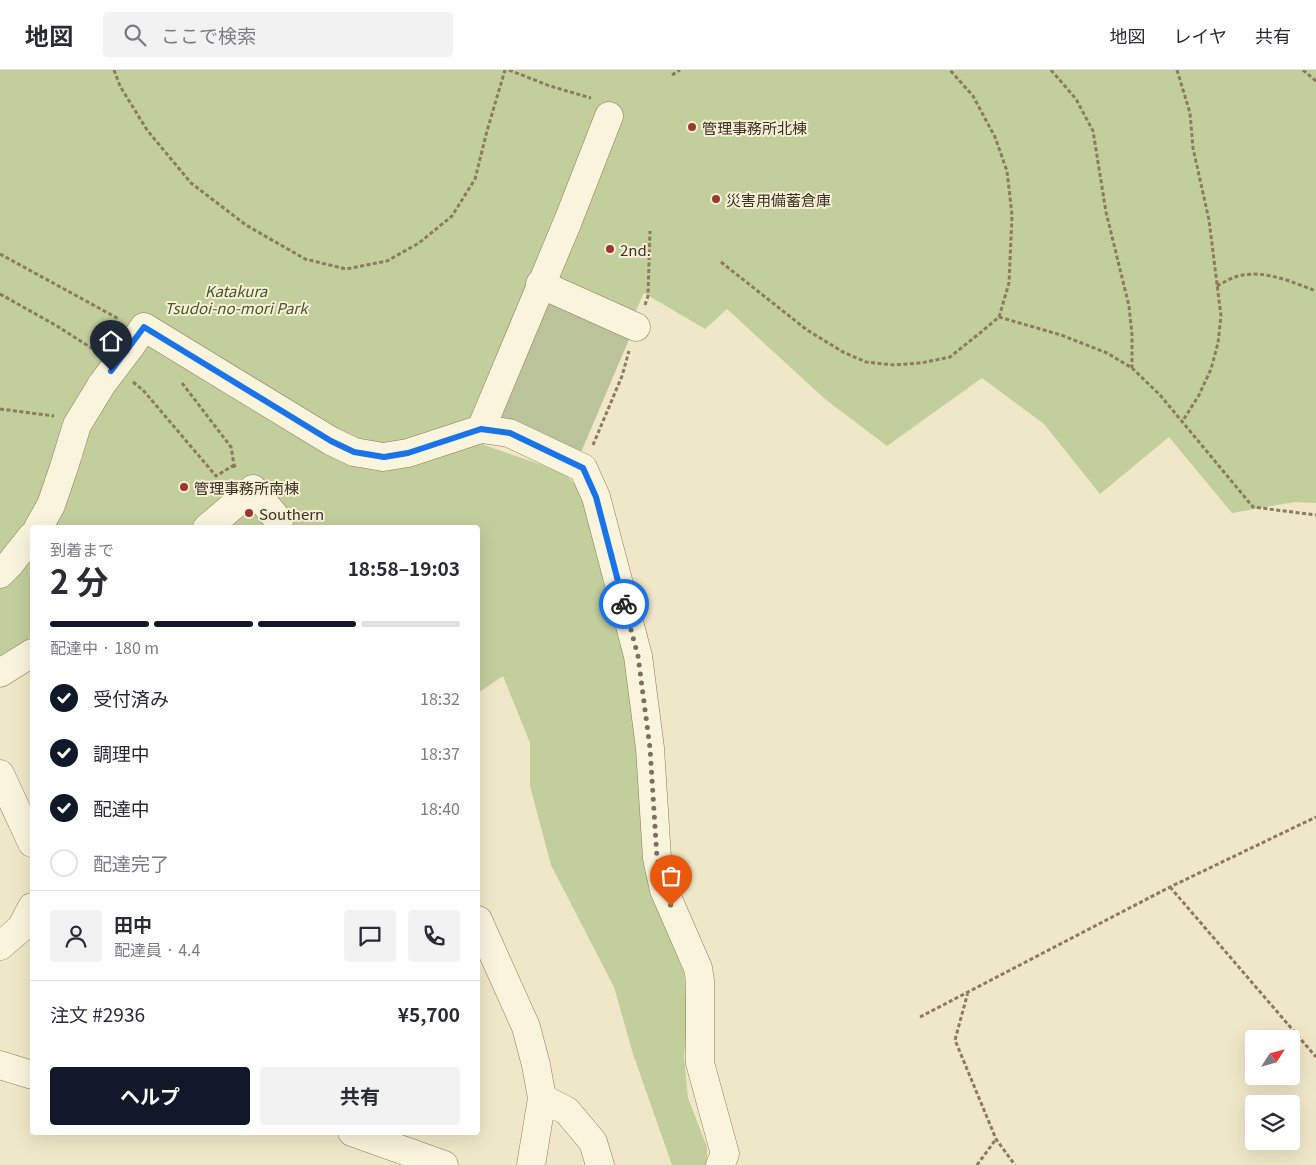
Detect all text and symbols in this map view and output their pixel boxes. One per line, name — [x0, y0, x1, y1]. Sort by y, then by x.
search box — [103, 12, 453, 57]
text: 地図 — [25, 17, 73, 52]
icon: search — [121, 21, 149, 49]
text: ここで検索 — [161, 21, 256, 48]
text: 地図 — [1110, 22, 1146, 48]
text: レイヤ — [1174, 22, 1227, 48]
text: 共有 — [1255, 22, 1291, 48]
place label: 管理事務所北棟 — [702, 117, 807, 138]
marker: 管理事務所北棟 — [686, 121, 698, 133]
place label: 災害用備蓄倉庫 — [726, 189, 831, 210]
marker: 災害用備蓄倉庫 — [710, 193, 722, 205]
place label: 2nd. — [620, 239, 651, 260]
marker: 2nd. — [604, 243, 616, 255]
park label: Katakura Tsudoi-no-mori Park — [165, 280, 309, 318]
pin — [90, 320, 132, 371]
icon: home — [97, 327, 125, 355]
place label: 管理事務所南棟 — [194, 477, 299, 498]
marker: 管理事務所南棟 — [178, 481, 190, 493]
place label: Southern — [259, 503, 324, 524]
marker: Southern — [243, 507, 255, 519]
text: 到着まで — [50, 537, 114, 561]
text: 18:58–19:03 — [348, 554, 460, 581]
text: 2 分 — [50, 557, 108, 603]
courier — [599, 579, 649, 629]
icon: bike — [610, 590, 638, 618]
text: 配達中 · 180 m — [50, 635, 159, 659]
icon: check — [50, 684, 78, 712]
text: 受付済み — [93, 684, 169, 711]
text: 18:32 — [420, 686, 460, 710]
icon: check — [50, 739, 78, 767]
text: 調理中 — [93, 739, 150, 766]
text: 18:37 — [420, 741, 460, 765]
icon: check — [50, 794, 78, 822]
text: 配達中 — [93, 794, 150, 821]
text: 18:40 — [420, 796, 460, 820]
text: 配達完了 — [93, 849, 169, 876]
pin — [650, 855, 692, 906]
icon: bag — [657, 862, 685, 890]
button: person — [50, 910, 102, 962]
text: 田中 — [114, 910, 152, 937]
button: chat — [344, 910, 396, 962]
button: phone — [408, 910, 460, 962]
text: 配達員 · 4.4 — [114, 937, 200, 961]
text: 注文 #2936 — [50, 1000, 145, 1027]
text: ¥5,700 — [398, 1000, 460, 1027]
north arrow — [1245, 1030, 1300, 1085]
map controls — [1245, 1030, 1300, 1150]
button: ヘルプ — [50, 1067, 250, 1125]
button: 共有 — [260, 1067, 460, 1125]
button: layers — [1245, 1095, 1300, 1150]

